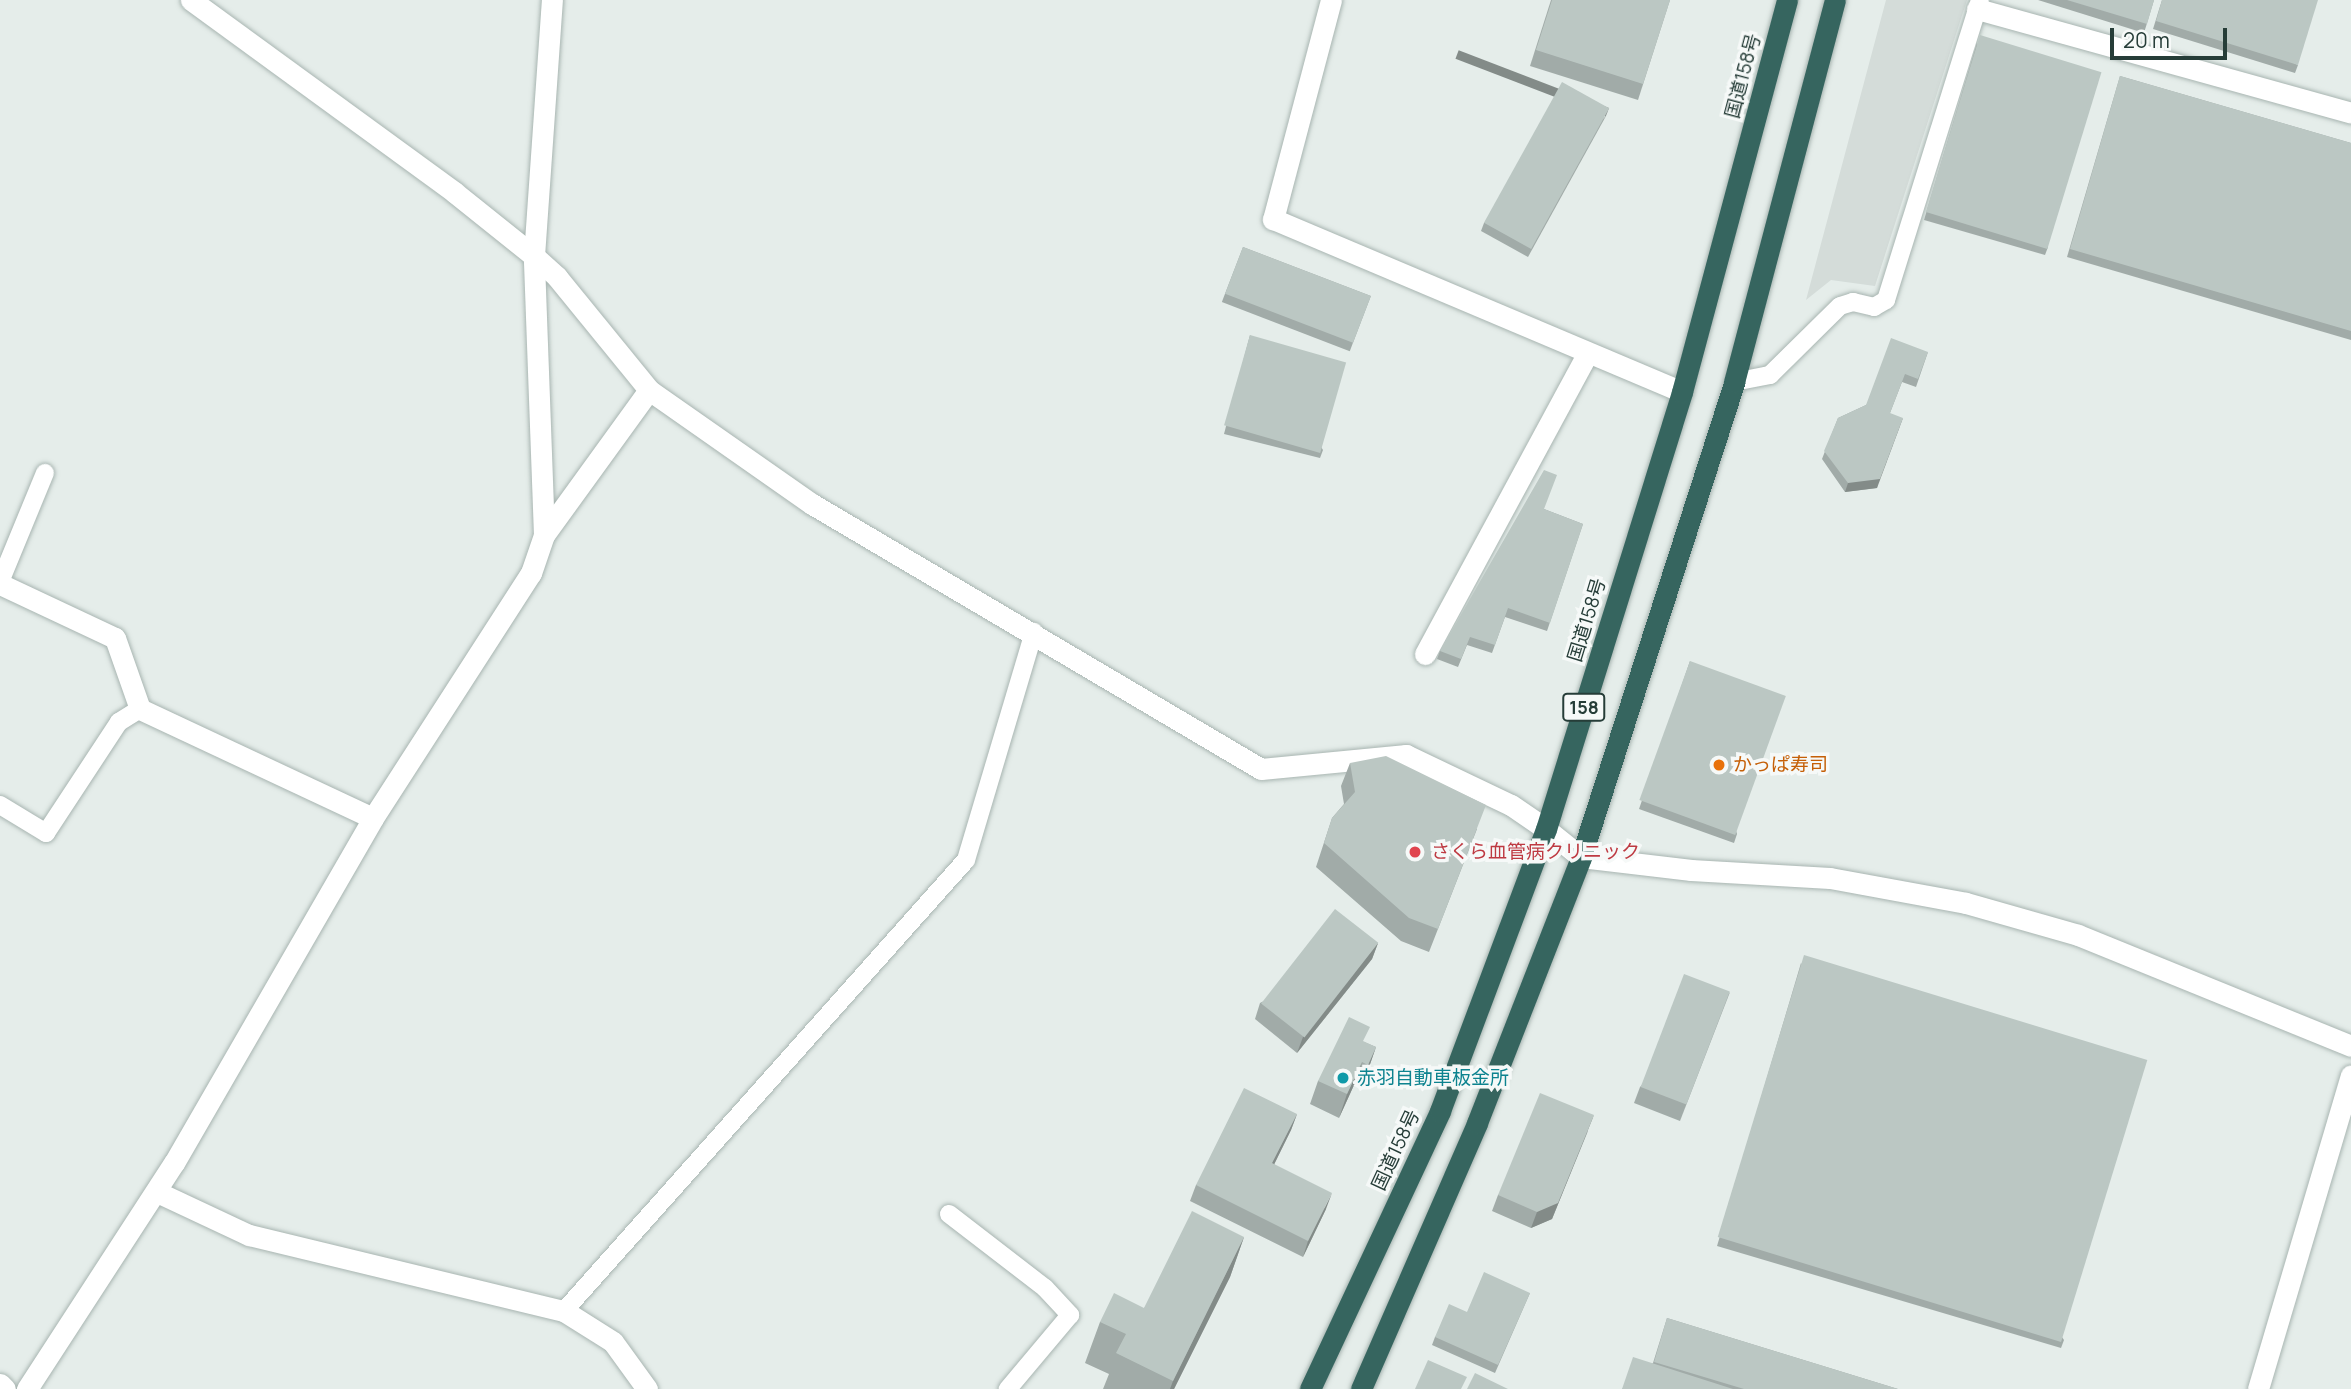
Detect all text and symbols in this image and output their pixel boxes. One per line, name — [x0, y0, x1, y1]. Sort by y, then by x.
scale bar — [2113, 14, 2230, 58]
text: 20 m — [2123, 26, 2170, 54]
street label: 国道158号 — [1721, 31, 1765, 121]
street label: 国道158号 — [1563, 575, 1611, 665]
road number: 158 — [1561, 692, 1607, 722]
place label: かっぱ寿司 — [1733, 754, 1828, 776]
marker: かっぱ寿司 — [1711, 757, 1727, 773]
place label: さくら血管病クリニック — [1431, 841, 1640, 863]
marker: さくら血管病クリニック — [1405, 842, 1425, 862]
place label: 赤羽自動車板金所 — [1357, 1067, 1509, 1089]
marker: 赤羽自動車板金所 — [1335, 1070, 1351, 1086]
street label: 国道158号 — [1367, 1106, 1425, 1194]

